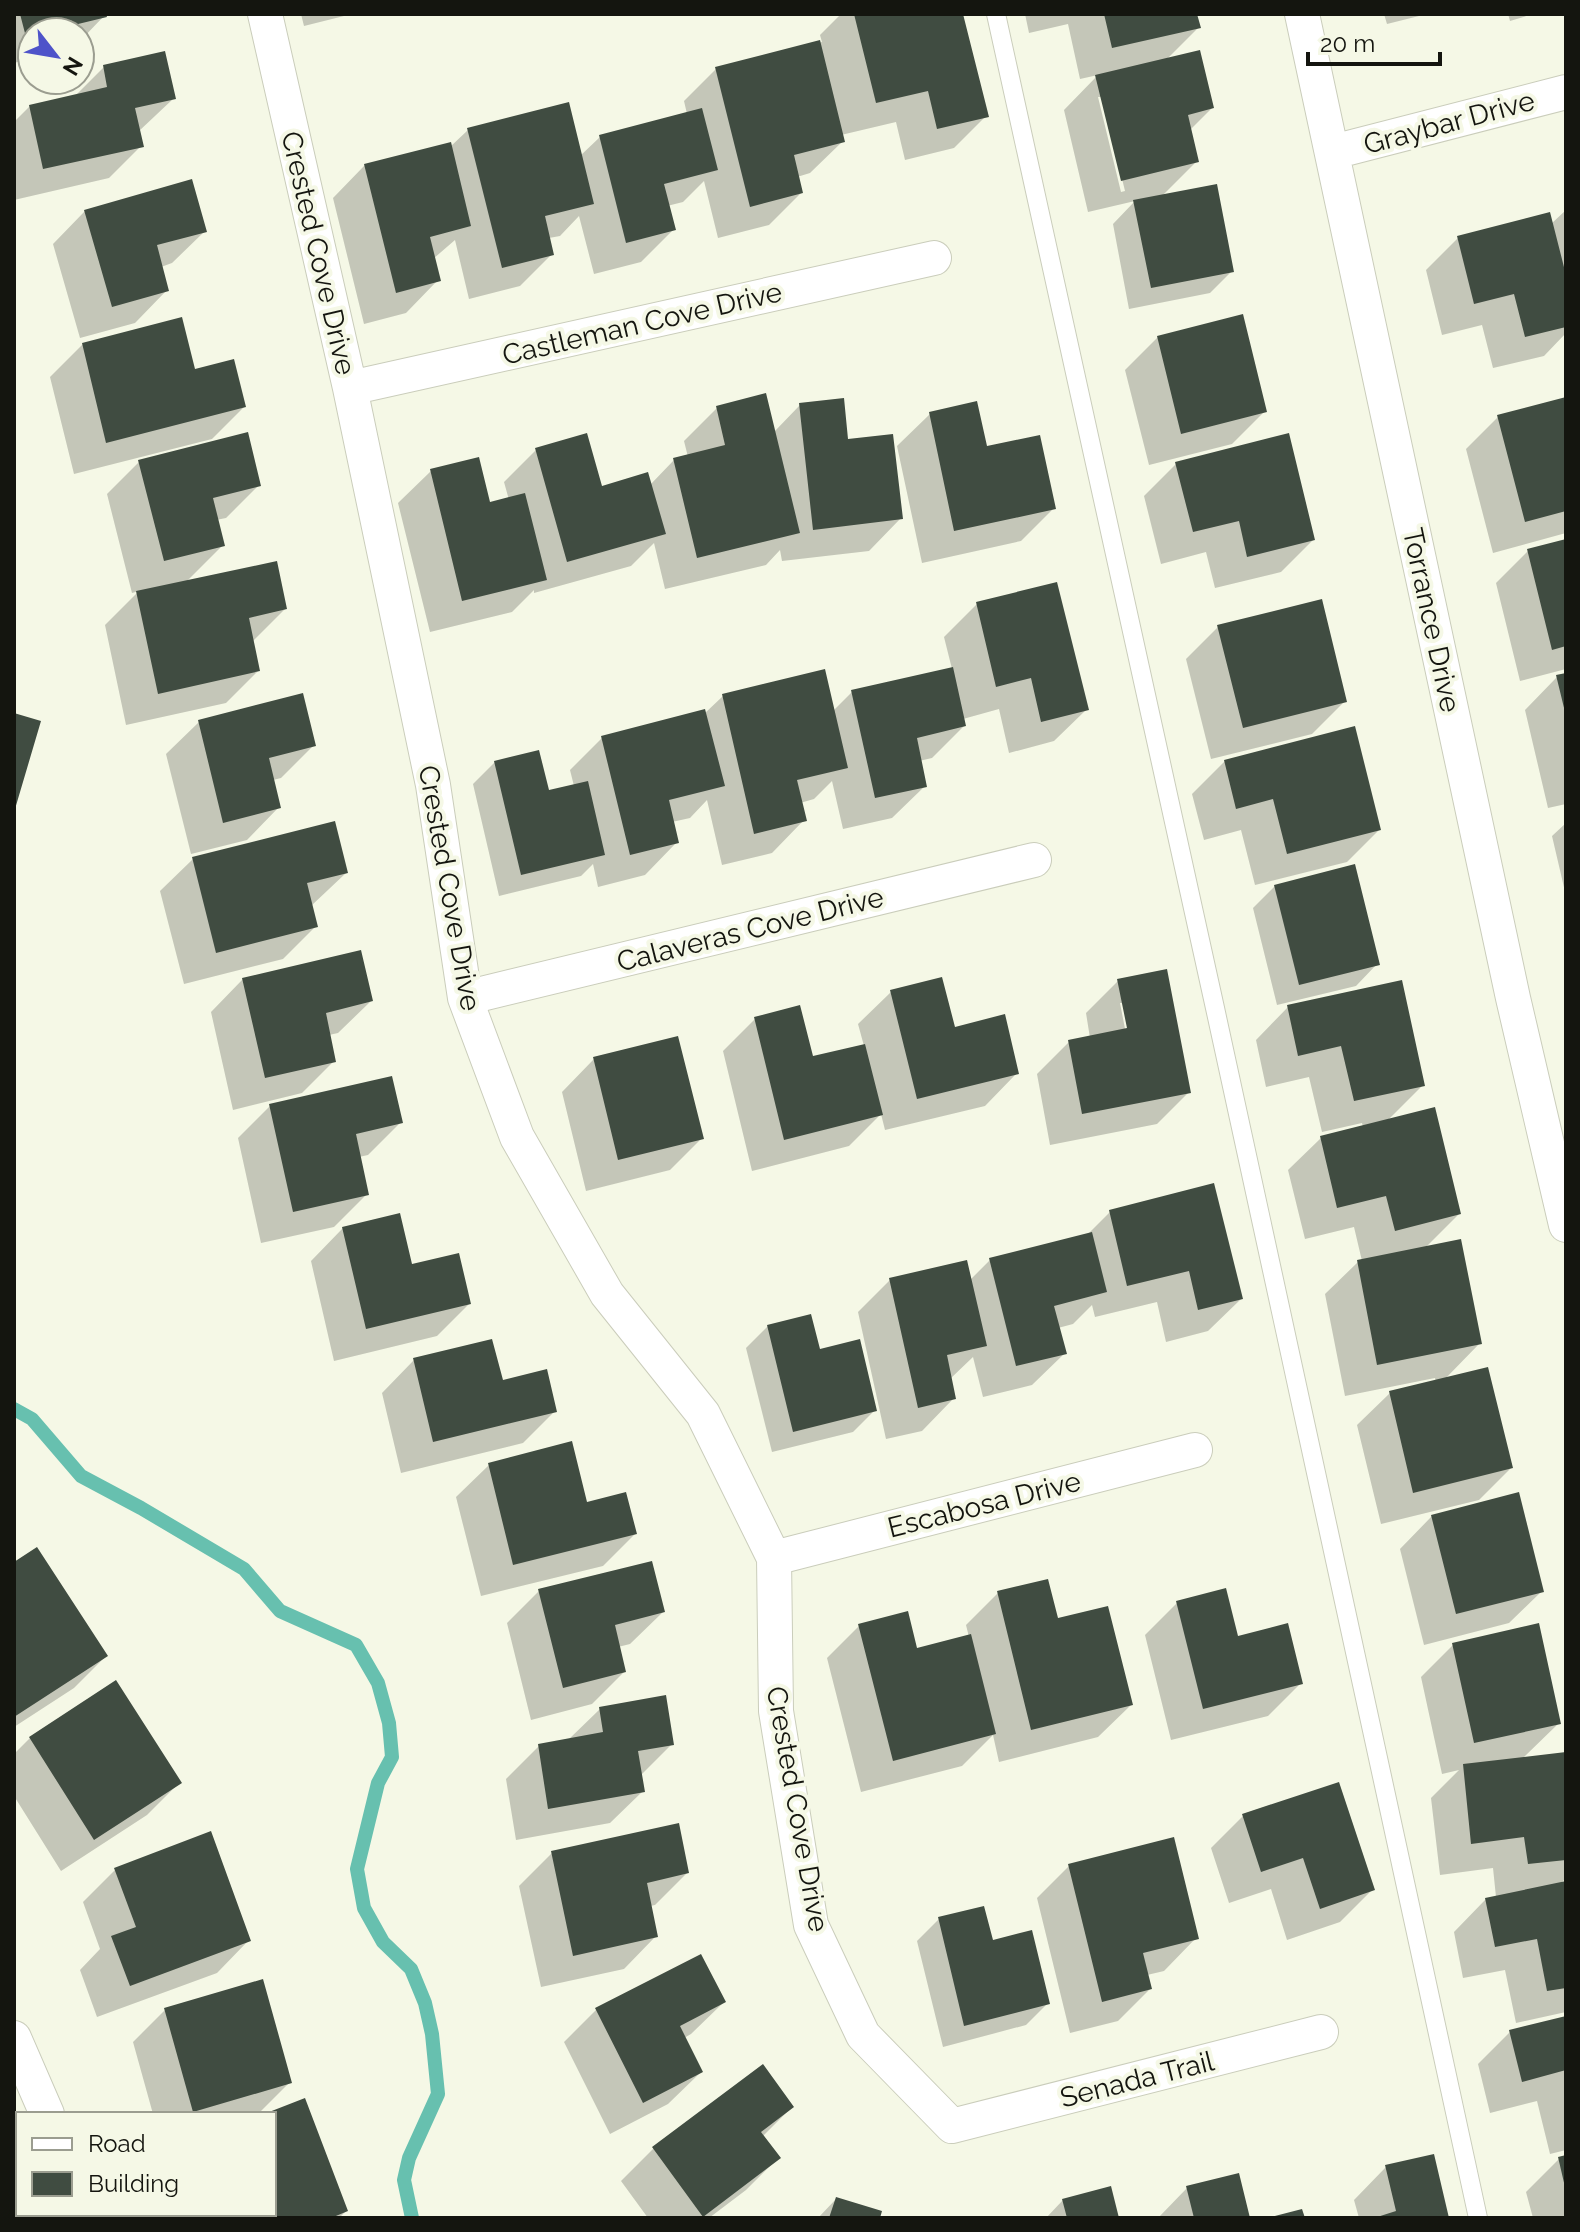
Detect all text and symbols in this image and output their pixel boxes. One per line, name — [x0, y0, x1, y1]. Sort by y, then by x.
north arrow — [16, 16, 96, 96]
scale bar — [1308, 16, 1440, 66]
text: 20 m — [1320, 29, 1375, 58]
text: N — [58, 52, 89, 80]
street label: Graybar Drive — [1360, 84, 1538, 161]
street label: Crested Cove Drive — [274, 128, 363, 378]
street label: Castleman Cove Drive — [499, 275, 785, 372]
street label: Torrance Drive — [1396, 525, 1467, 715]
street label: Crested Cove Drive — [412, 763, 487, 1013]
street label: Calaveras Cove Drive — [613, 880, 887, 979]
street label: Escabosa Drive — [884, 1465, 1084, 1544]
street label: Crested Cove Drive — [760, 1684, 835, 1934]
street label: Senada Trail — [1057, 2044, 1218, 2115]
legend — [16, 2112, 276, 2216]
text: Road — [88, 2129, 146, 2158]
text: Building — [88, 2169, 179, 2198]

